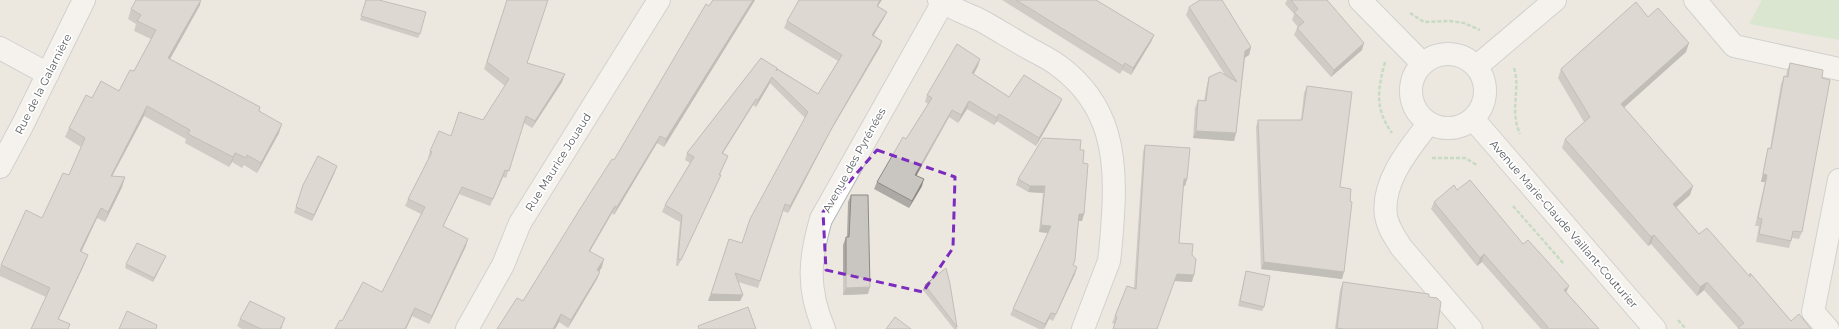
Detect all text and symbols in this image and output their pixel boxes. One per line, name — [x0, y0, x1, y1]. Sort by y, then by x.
street label: Rue de la Galarnière — [12, 31, 75, 137]
street label: Avenue des Pyrénées — [819, 105, 889, 215]
street label: Rue Maurice Jouaud — [522, 110, 594, 214]
street label: Avenue Marie-Claude Vaillant-Couturier — [1487, 137, 1641, 311]

